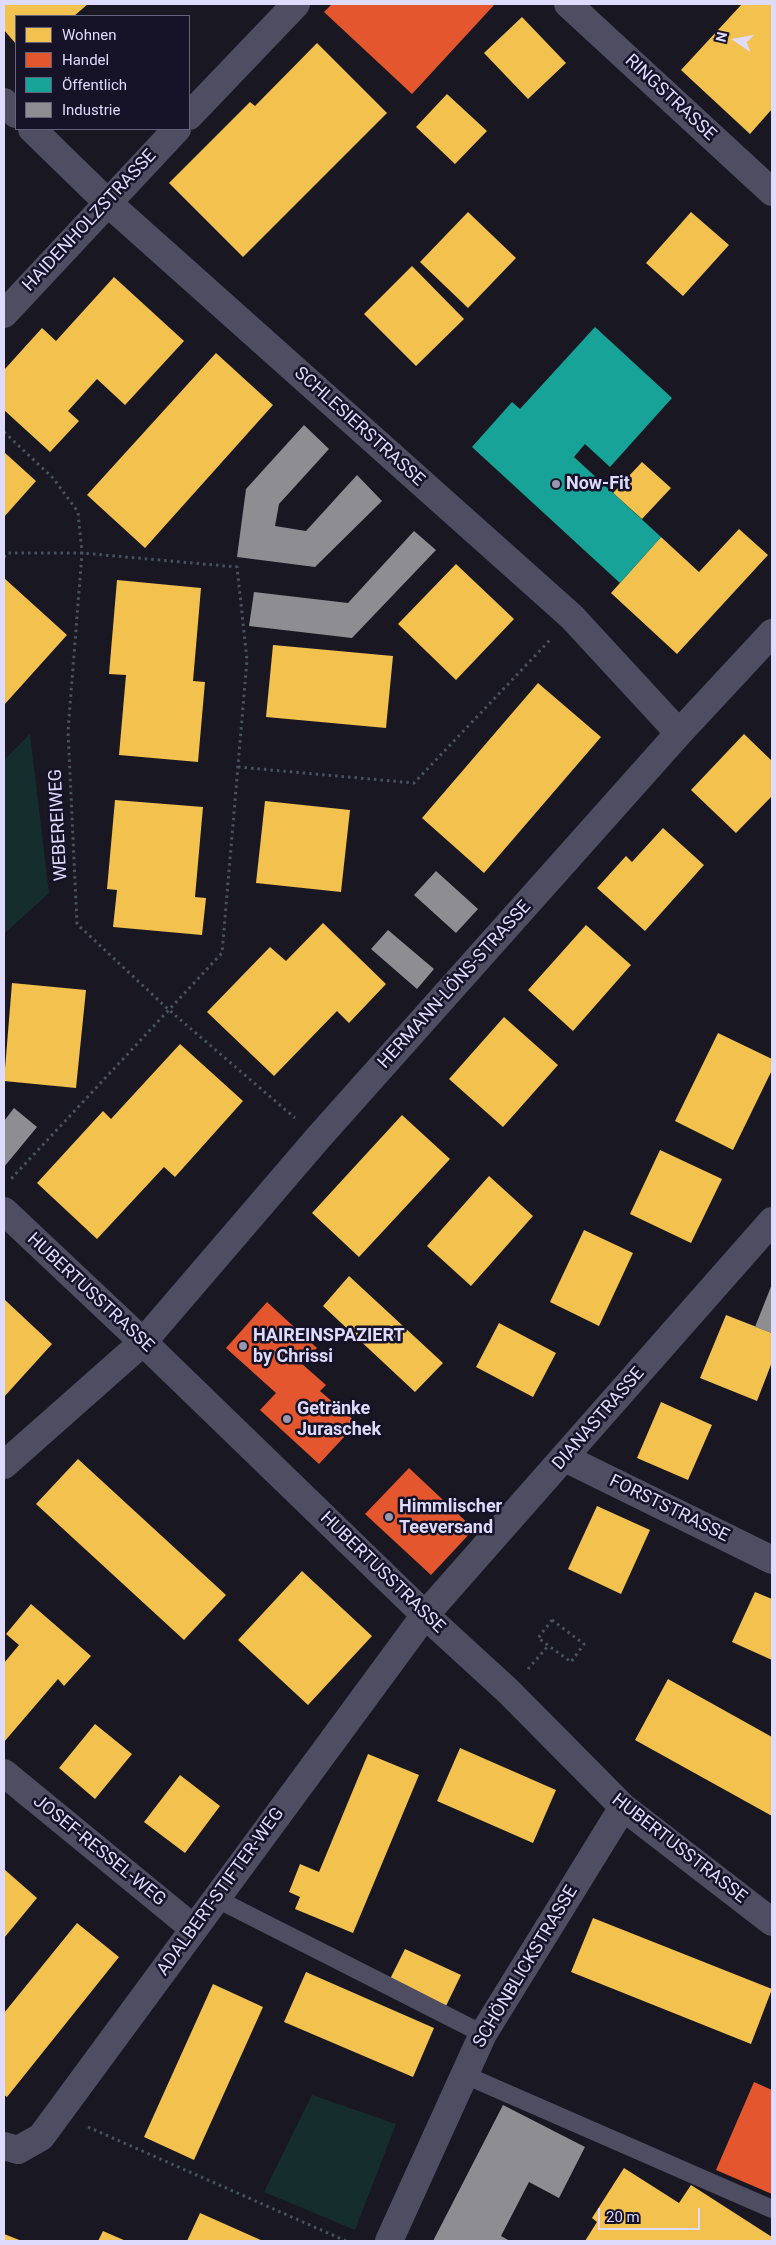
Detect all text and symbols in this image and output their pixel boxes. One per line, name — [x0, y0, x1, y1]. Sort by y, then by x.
legend — [15, 15, 190, 130]
north arrow — [711, 15, 761, 65]
text: Wohnen — [62, 26, 116, 44]
text: N — [712, 30, 730, 43]
street label: RINGSTRASSE — [620, 50, 720, 146]
text: Handel — [62, 51, 109, 69]
text: Öffentlich — [62, 76, 127, 94]
text: Industrie — [62, 101, 120, 119]
street label: HAIDENHOLZSTRASSE — [19, 146, 161, 296]
street label: SCHLESIERSTRASSE — [289, 363, 429, 491]
place label: Now-Fit — [566, 473, 630, 495]
marker: Now-Fit — [550, 478, 562, 490]
street label: WEBEREIWEG — [45, 768, 73, 882]
street label: HERMANN-LÖNS-STRASSE — [374, 897, 536, 1073]
street label: HUBERTUSSTRASSE — [22, 1229, 158, 1357]
place label: HAIREINSPAZIERT by Chrissi — [253, 1325, 405, 1368]
marker: HAIREINSPAZIERT by Chrissi — [237, 1340, 249, 1352]
street label: DIANASTRASSE — [548, 1363, 650, 1475]
place label: Getränke Juraschek — [297, 1398, 381, 1440]
marker: Getränke Juraschek — [281, 1413, 293, 1425]
street label: FORSTSTRASSE — [606, 1471, 732, 1547]
place label: Himmlischer Teeversand — [399, 1496, 502, 1538]
street label: HUBERTUSSTRASSE — [315, 1508, 449, 1638]
marker: Himmlischer Teeversand — [383, 1511, 395, 1523]
street label: HUBERTUSSTRASSE — [607, 1790, 751, 1908]
street label: JOSEF-RESSEL-WEG — [28, 1791, 170, 1911]
street label: ADALBERT-STIFTER-WEG — [153, 1804, 289, 1980]
street label: SCHÖNBLICKSTRASSE — [469, 1882, 583, 2052]
scale bar — [601, 2198, 704, 2230]
text: 20 m — [606, 2208, 640, 2226]

